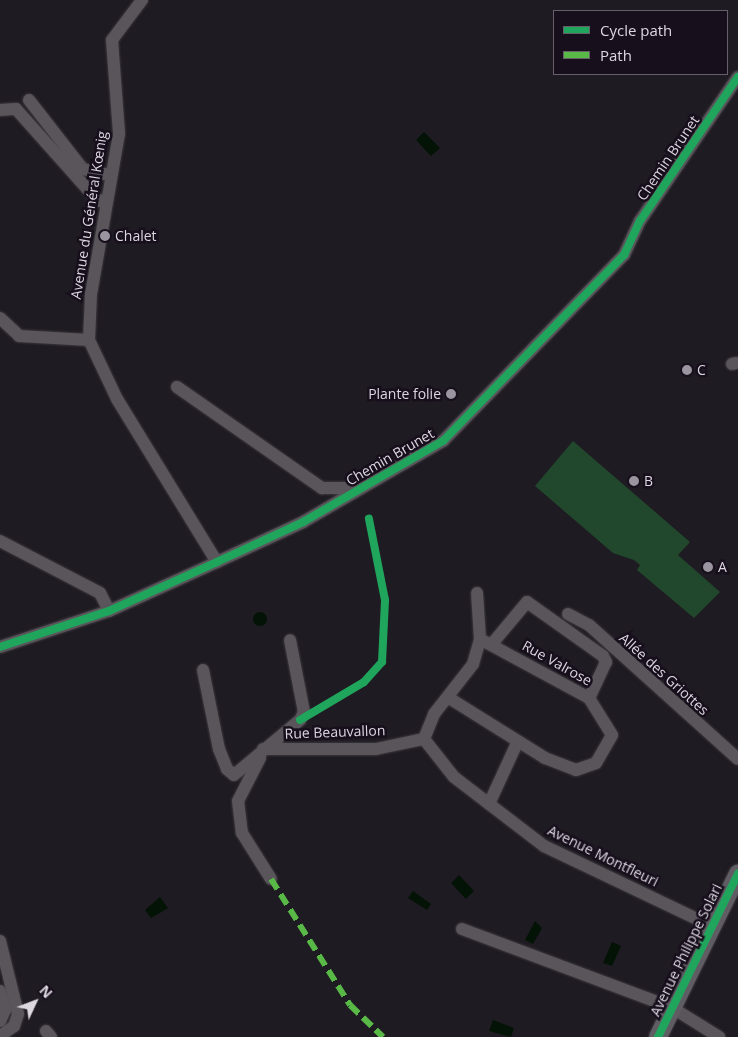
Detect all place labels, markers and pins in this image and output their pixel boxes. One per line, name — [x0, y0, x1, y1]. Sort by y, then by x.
place label: Chalet — [115, 228, 157, 244]
marker: Chalet — [99, 230, 111, 242]
place label: C — [697, 362, 706, 378]
marker: C — [681, 364, 693, 376]
place label: Plante folie — [368, 386, 441, 402]
marker: Plante folie — [445, 388, 457, 400]
place label: B — [644, 473, 653, 489]
marker: B — [628, 475, 640, 487]
place label: A — [718, 559, 727, 575]
marker: A — [702, 561, 714, 573]

